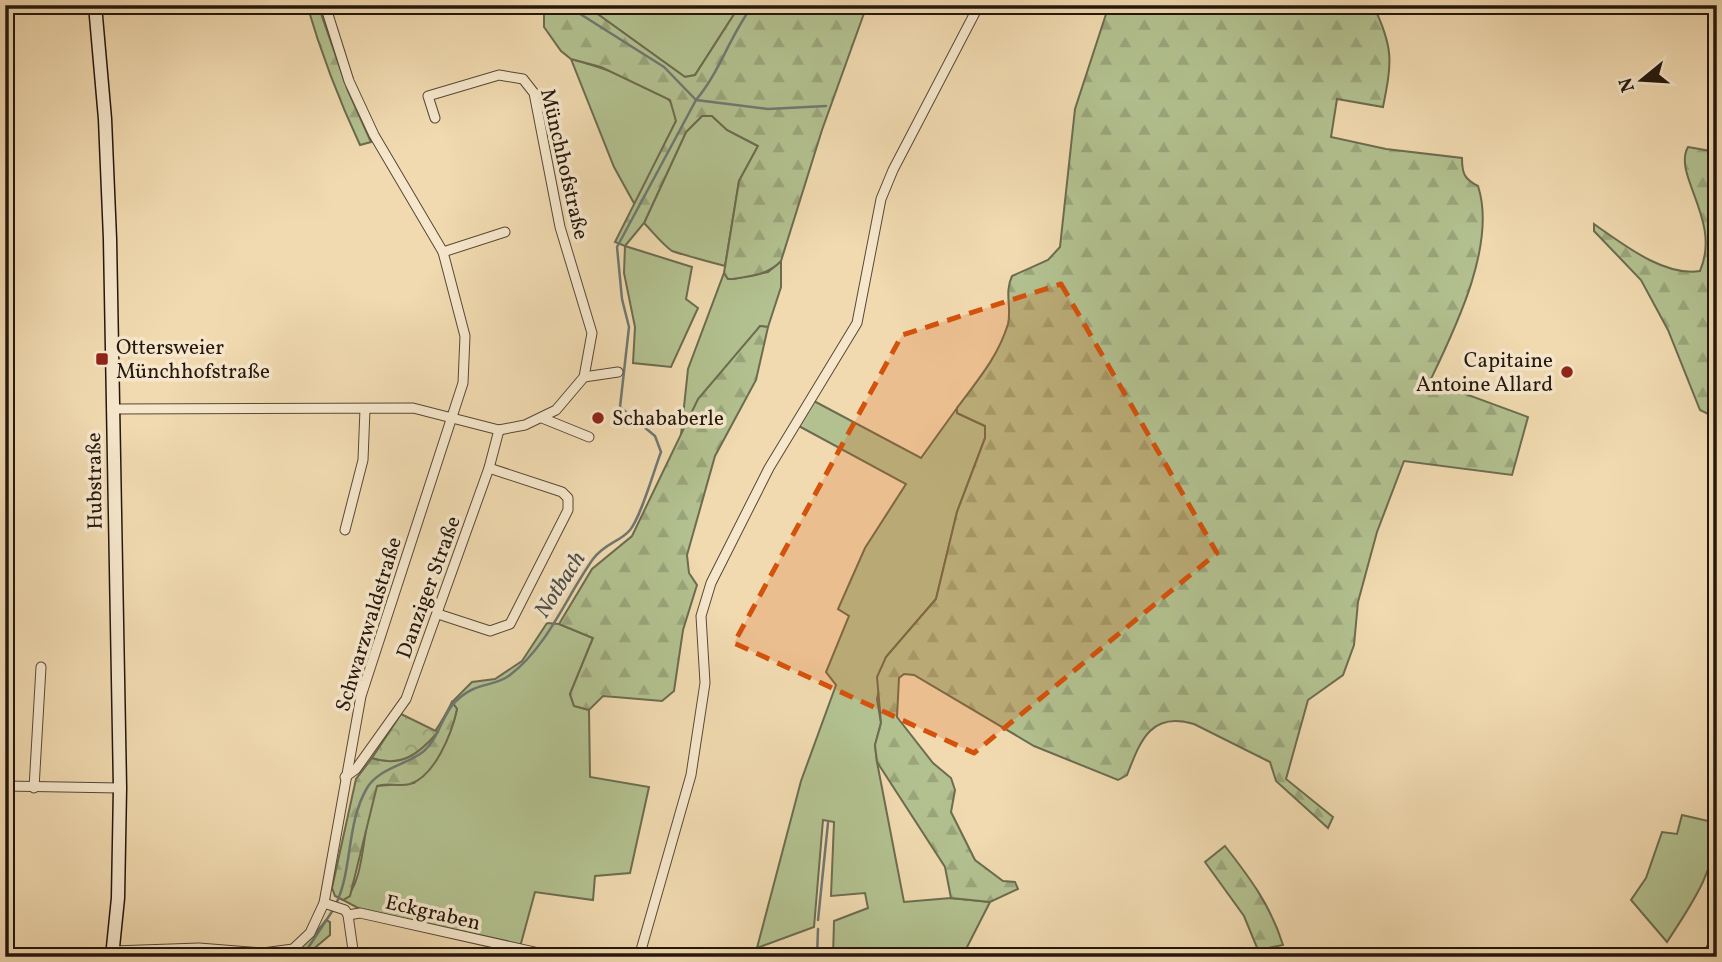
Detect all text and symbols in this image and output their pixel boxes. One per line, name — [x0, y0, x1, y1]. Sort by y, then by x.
north arrow — [1606, 46, 1676, 116]
text: N — [1613, 74, 1642, 95]
street label: Münchhofstraße — [532, 86, 595, 243]
place label: Ottersweier Münchhofstraße — [116, 334, 270, 387]
place label: Capitaine Antoine Allard — [1416, 347, 1553, 400]
marker: Ottersweier Münchhofstraße — [94, 351, 110, 367]
marker: Capitaine Antoine Allard — [1559, 364, 1575, 380]
place label: Schababerle — [612, 405, 724, 434]
marker: Schababerle — [590, 410, 606, 426]
street label: Hubstraße — [80, 432, 111, 530]
street label: Danziger Straße — [390, 512, 469, 663]
street label: Schwarzwaldstraße — [329, 534, 410, 715]
water label: Notbach — [527, 546, 594, 625]
street label: Eckgraben — [382, 888, 483, 938]

